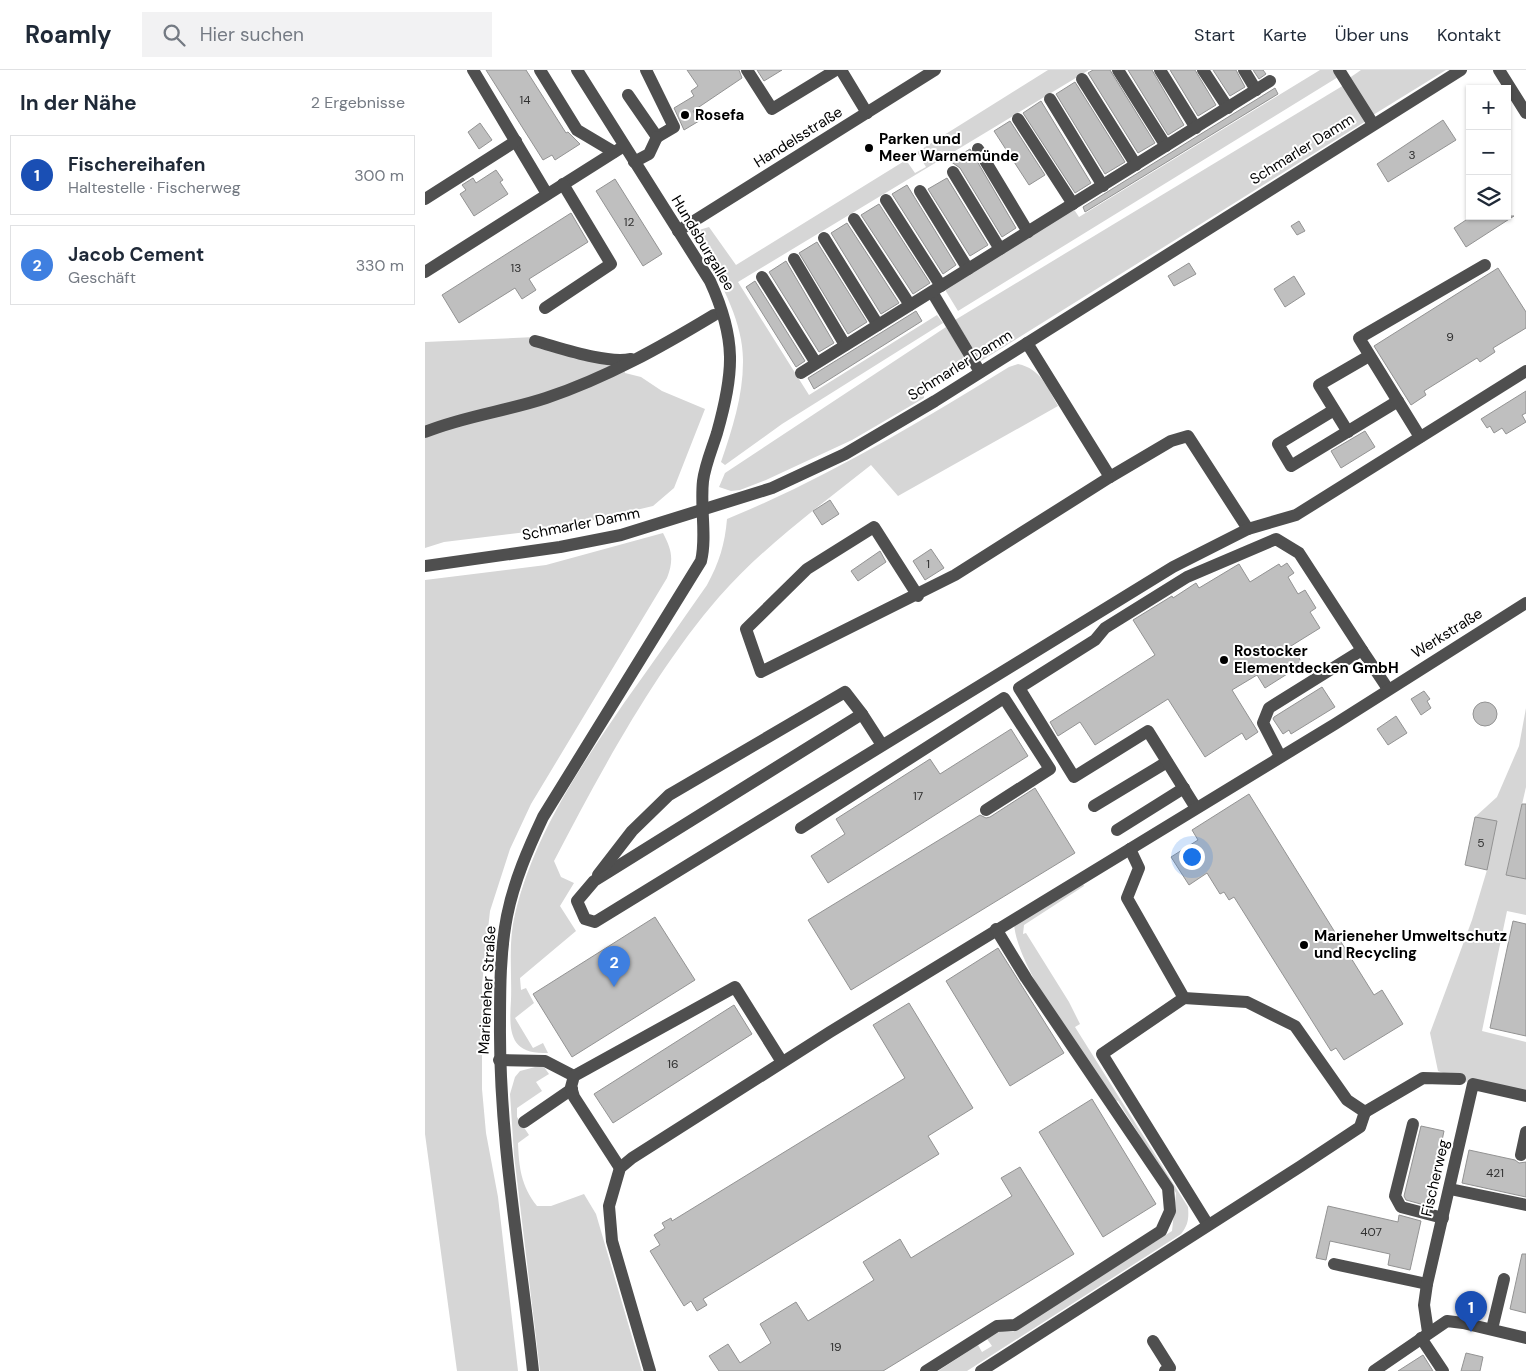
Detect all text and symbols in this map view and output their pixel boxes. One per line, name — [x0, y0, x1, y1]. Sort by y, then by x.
search box — [142, 12, 492, 57]
text: Roamly — [25, 19, 112, 50]
icon: search — [160, 21, 188, 49]
text: Hier suchen — [200, 22, 304, 47]
text: Start — [1194, 23, 1235, 47]
text: Karte — [1263, 23, 1307, 47]
text: Über uns — [1335, 23, 1409, 47]
text: Kontakt — [1437, 23, 1501, 47]
map controls — [1466, 85, 1511, 220]
button: + — [1466, 85, 1511, 130]
text: In der Nähe — [20, 89, 137, 117]
text: 2 Ergebnisse — [311, 92, 405, 113]
house number: 14 — [519, 92, 531, 108]
street label: Handelsstraße — [750, 102, 846, 172]
place label: Rosefa — [695, 105, 744, 125]
marker: Rosefa — [679, 109, 691, 121]
street label: Schmarler Damm — [1246, 109, 1358, 189]
place label: Parken und Meer Warnemünde — [879, 129, 1019, 166]
button: − — [1466, 130, 1511, 175]
marker: Parken und Meer Warnemünde — [863, 142, 875, 154]
house number: 3 — [1408, 147, 1416, 163]
text: Fischereihafen — [68, 152, 206, 177]
text: 1 — [34, 165, 40, 186]
text: 300 m — [354, 165, 404, 186]
button: layers — [1466, 175, 1511, 220]
text: Haltestelle · Fischerweg — [68, 177, 241, 198]
street label: Hundsburgallee — [667, 192, 739, 294]
house number: 12 — [624, 214, 634, 230]
text: Jacob Cement — [68, 242, 204, 267]
text: 2 — [32, 255, 42, 276]
text: 330 m — [356, 255, 404, 276]
house number: 13 — [511, 260, 521, 276]
text: Geschäft — [68, 267, 136, 288]
street label: Schmarler Damm — [904, 325, 1016, 405]
house number: 9 — [1446, 329, 1454, 345]
street label: Schmarler Damm — [520, 503, 642, 545]
house number: 1 — [926, 556, 930, 572]
street label: Werkstraße — [1408, 603, 1486, 663]
place label: Rostocker Elementdecken GmbH — [1234, 641, 1399, 678]
marker: Rostocker Elementdecken GmbH — [1218, 654, 1230, 666]
house number: 17 — [913, 788, 923, 804]
house number: 5 — [1477, 835, 1485, 851]
your location — [1179, 844, 1205, 870]
street label: Marieneher Straße — [474, 925, 500, 1055]
place label: Marieneher Umweltschutz und Recycling — [1314, 926, 1507, 963]
marker: Marieneher Umweltschutz und Recycling — [1298, 939, 1310, 951]
pin: 2 — [598, 946, 630, 987]
house number: 16 — [667, 1056, 679, 1072]
street label: Fischerweg — [1416, 1138, 1454, 1218]
house number: 421 — [1486, 1165, 1504, 1181]
house number: 407 — [1360, 1224, 1382, 1240]
pin: 1 — [1455, 1291, 1487, 1332]
house number: 19 — [830, 1339, 842, 1355]

